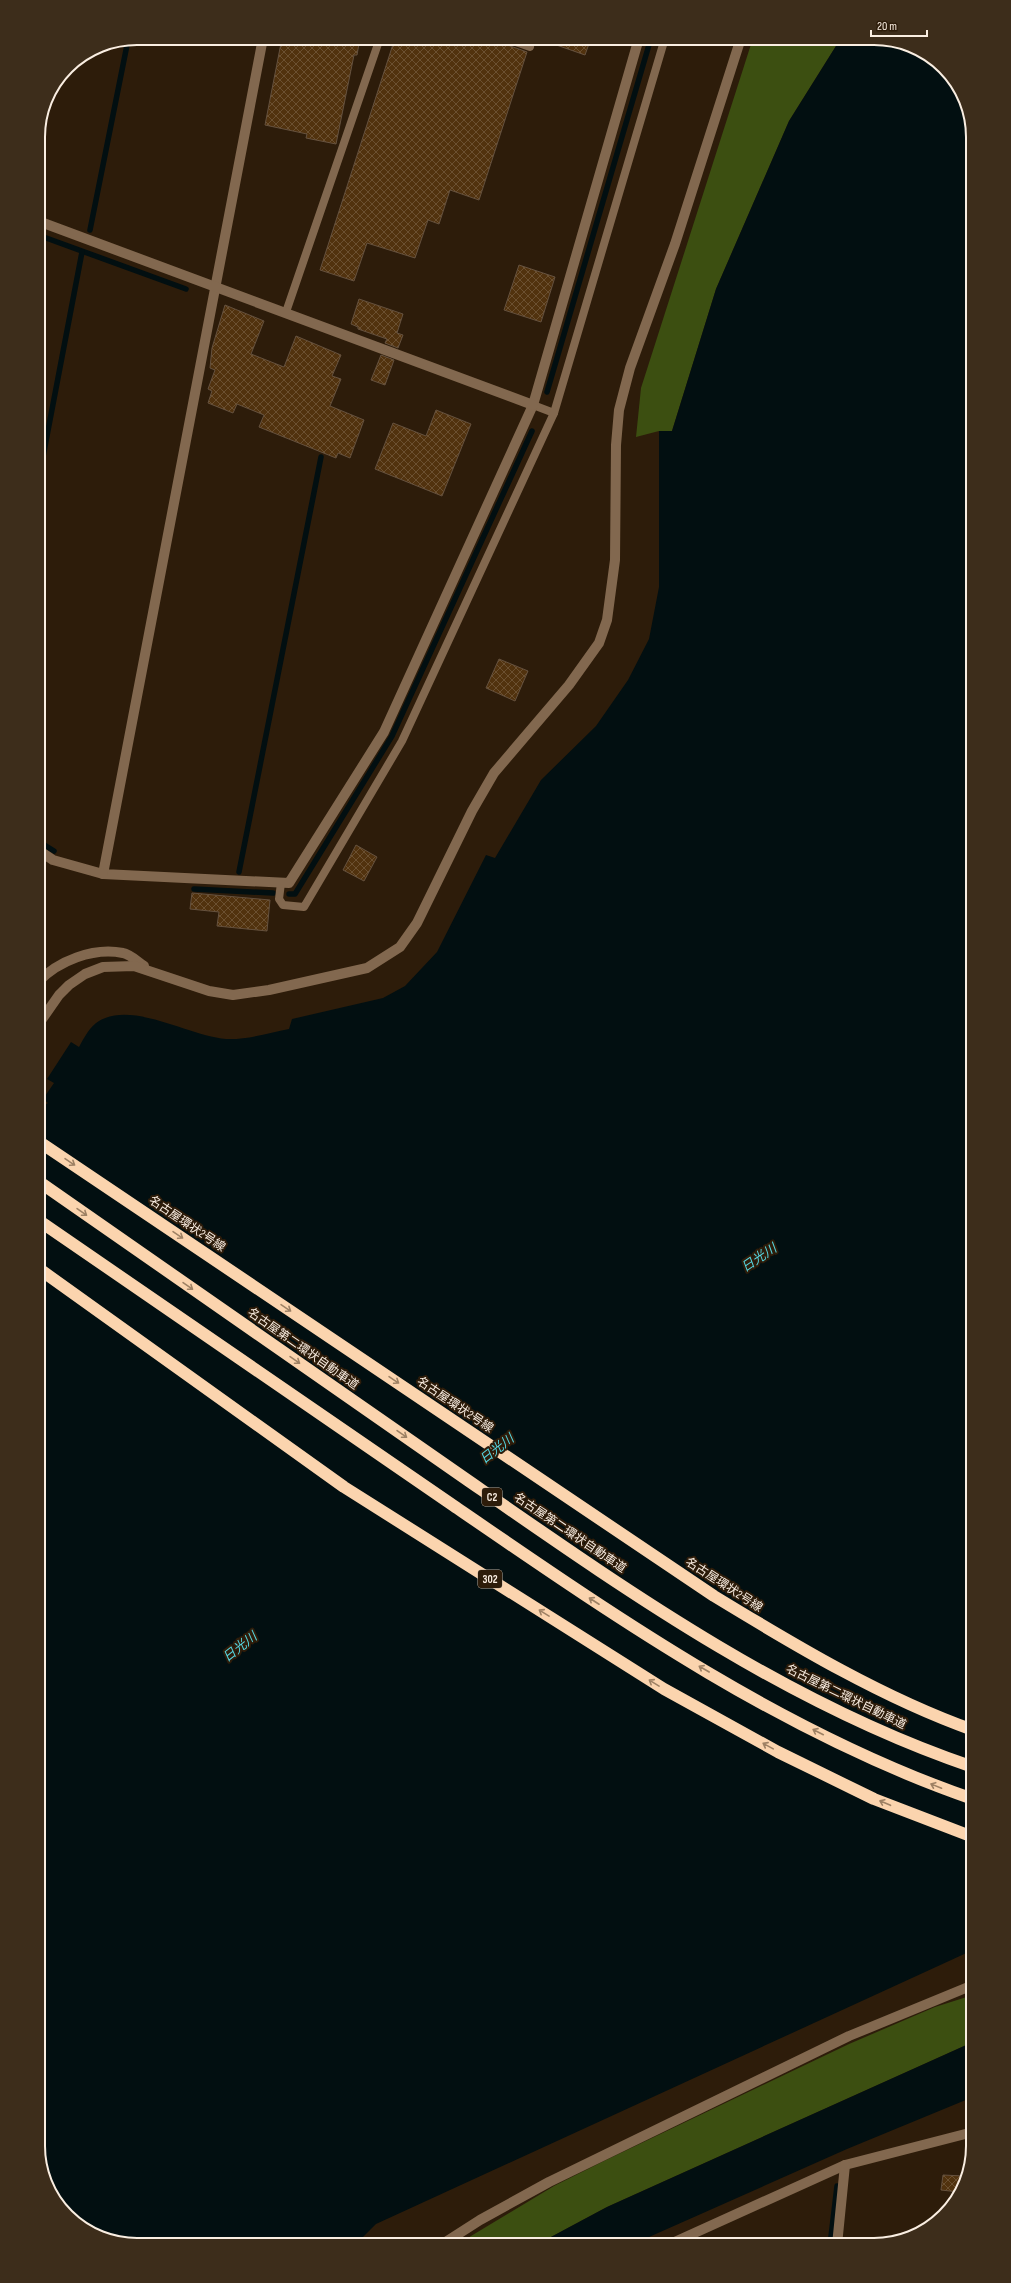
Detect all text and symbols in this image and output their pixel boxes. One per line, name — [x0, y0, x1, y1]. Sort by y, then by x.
scale bar — [871, 12, 927, 38]
text: 20 m — [877, 19, 897, 34]
one-way arrow — [65, 1158, 76, 1167]
street label: 名古屋環状2号線 — [146, 1193, 228, 1255]
one-way arrow — [76, 1208, 87, 1216]
one-way arrow — [172, 1231, 183, 1239]
water label: 日光川 — [738, 1239, 781, 1276]
one-way arrow — [183, 1282, 194, 1290]
one-way arrow — [280, 1304, 291, 1312]
street label: 名古屋第二環状自動車道 — [245, 1305, 361, 1393]
one-way arrow — [289, 1356, 300, 1364]
street label: 名古屋環状2号線 — [414, 1374, 496, 1436]
one-way arrow — [388, 1377, 400, 1385]
water label: 日光川 — [477, 1429, 519, 1467]
one-way arrow — [396, 1430, 407, 1438]
road number: C2 — [482, 1488, 502, 1506]
street label: 名古屋第二環状自動車道 — [511, 1490, 629, 1576]
street label: 名古屋環状2号線 — [683, 1554, 765, 1616]
road number: 302 — [478, 1570, 502, 1588]
one-way arrow — [588, 1596, 600, 1604]
one-way arrow — [538, 1609, 550, 1617]
water label: 日光川 — [220, 1627, 262, 1665]
street label: 名古屋第二環状自動車道 — [783, 1661, 909, 1733]
one-way arrow — [698, 1665, 710, 1673]
one-way arrow — [649, 1679, 660, 1687]
one-way arrow — [812, 1728, 824, 1736]
one-way arrow — [762, 1742, 774, 1750]
one-way arrow — [931, 1782, 943, 1790]
one-way arrow — [879, 1799, 891, 1806]

